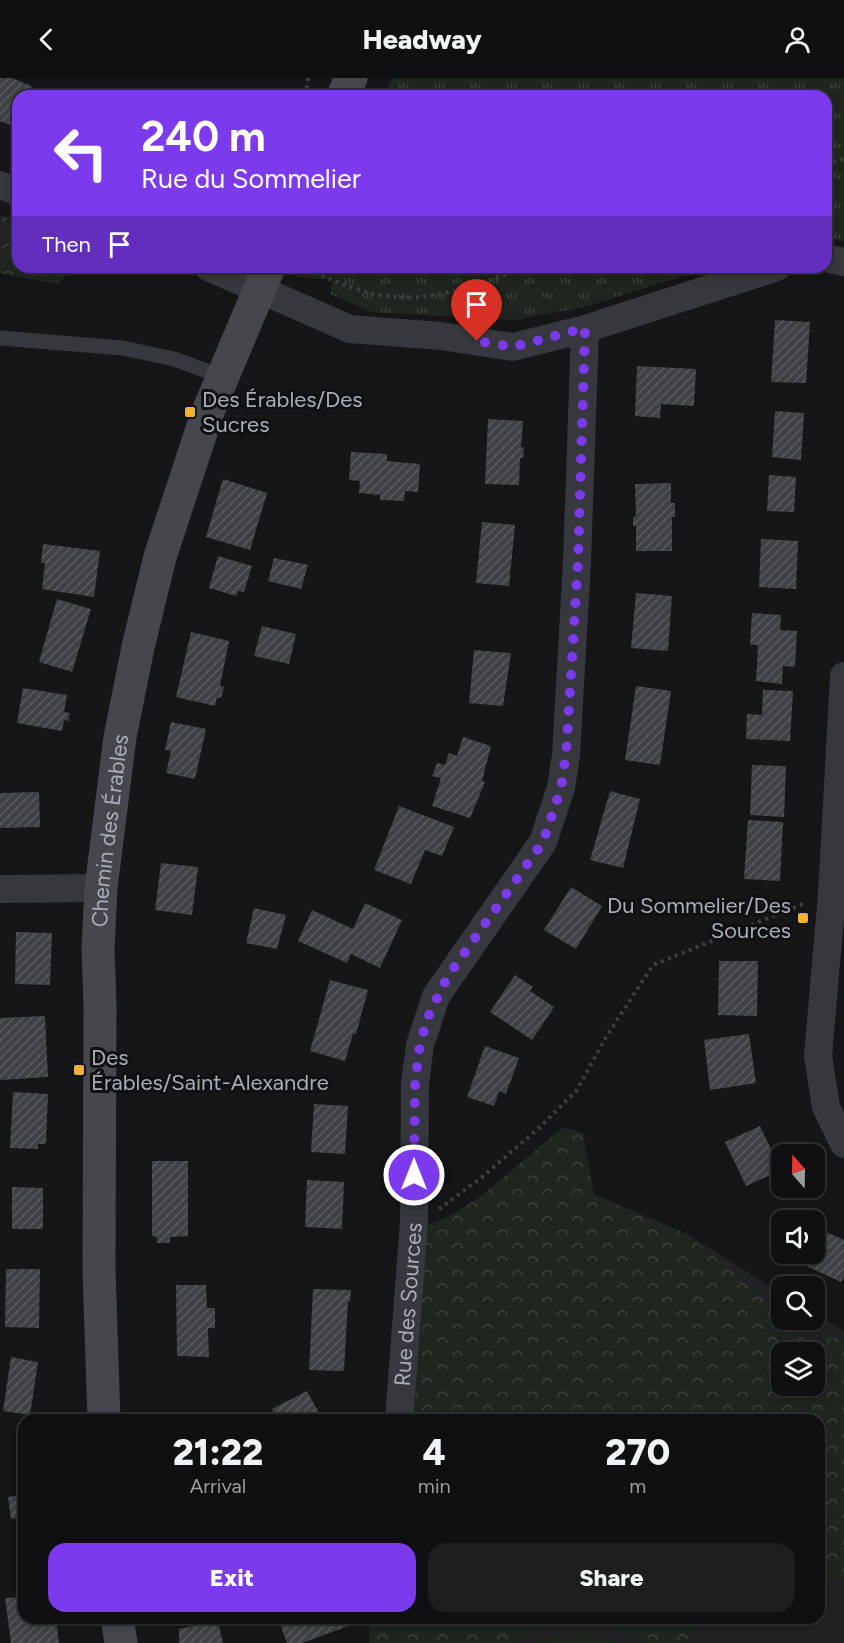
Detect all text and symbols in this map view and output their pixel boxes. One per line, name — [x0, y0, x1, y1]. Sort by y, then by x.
icon: back — [30, 23, 63, 56]
text: Headway — [362, 23, 482, 56]
icon: person — [781, 23, 814, 56]
text: 240 m — [141, 111, 266, 162]
icon: left — [42, 114, 120, 192]
text: Rue du Sommelier — [141, 162, 361, 195]
icon: arrive — [103, 228, 136, 261]
text: Then — [42, 231, 91, 258]
pin — [451, 279, 502, 341]
icon: arrive — [460, 288, 493, 321]
place label: Des Érables/Des Sucres — [202, 386, 362, 438]
marker: Des Érables/Des Sucres — [183, 405, 197, 419]
street label: Chemin des Érables — [86, 733, 134, 928]
place label: Du Sommelier/Des Sources — [607, 892, 791, 944]
marker: Du Sommelier/Des Sources — [796, 911, 810, 925]
place label: Des Érables/Saint-Alexandre — [91, 1044, 329, 1096]
marker: Des Érables/Saint-Alexandre — [72, 1063, 86, 1077]
position arrow — [382, 1143, 446, 1207]
north arrow — [771, 1144, 825, 1198]
map controls — [771, 1144, 825, 1396]
button: sound — [771, 1210, 825, 1264]
street label: Rue des Sources — [389, 1221, 428, 1387]
button: search — [771, 1276, 825, 1330]
button: layers — [771, 1342, 825, 1396]
text: 21:22 — [173, 1431, 263, 1474]
text: 4 — [423, 1431, 446, 1474]
text: 270 — [605, 1431, 670, 1474]
text: Arrival — [190, 1474, 246, 1498]
text: min — [418, 1474, 451, 1498]
text: m — [629, 1474, 646, 1498]
button: Exit — [48, 1543, 416, 1612]
button: Share — [428, 1543, 795, 1612]

